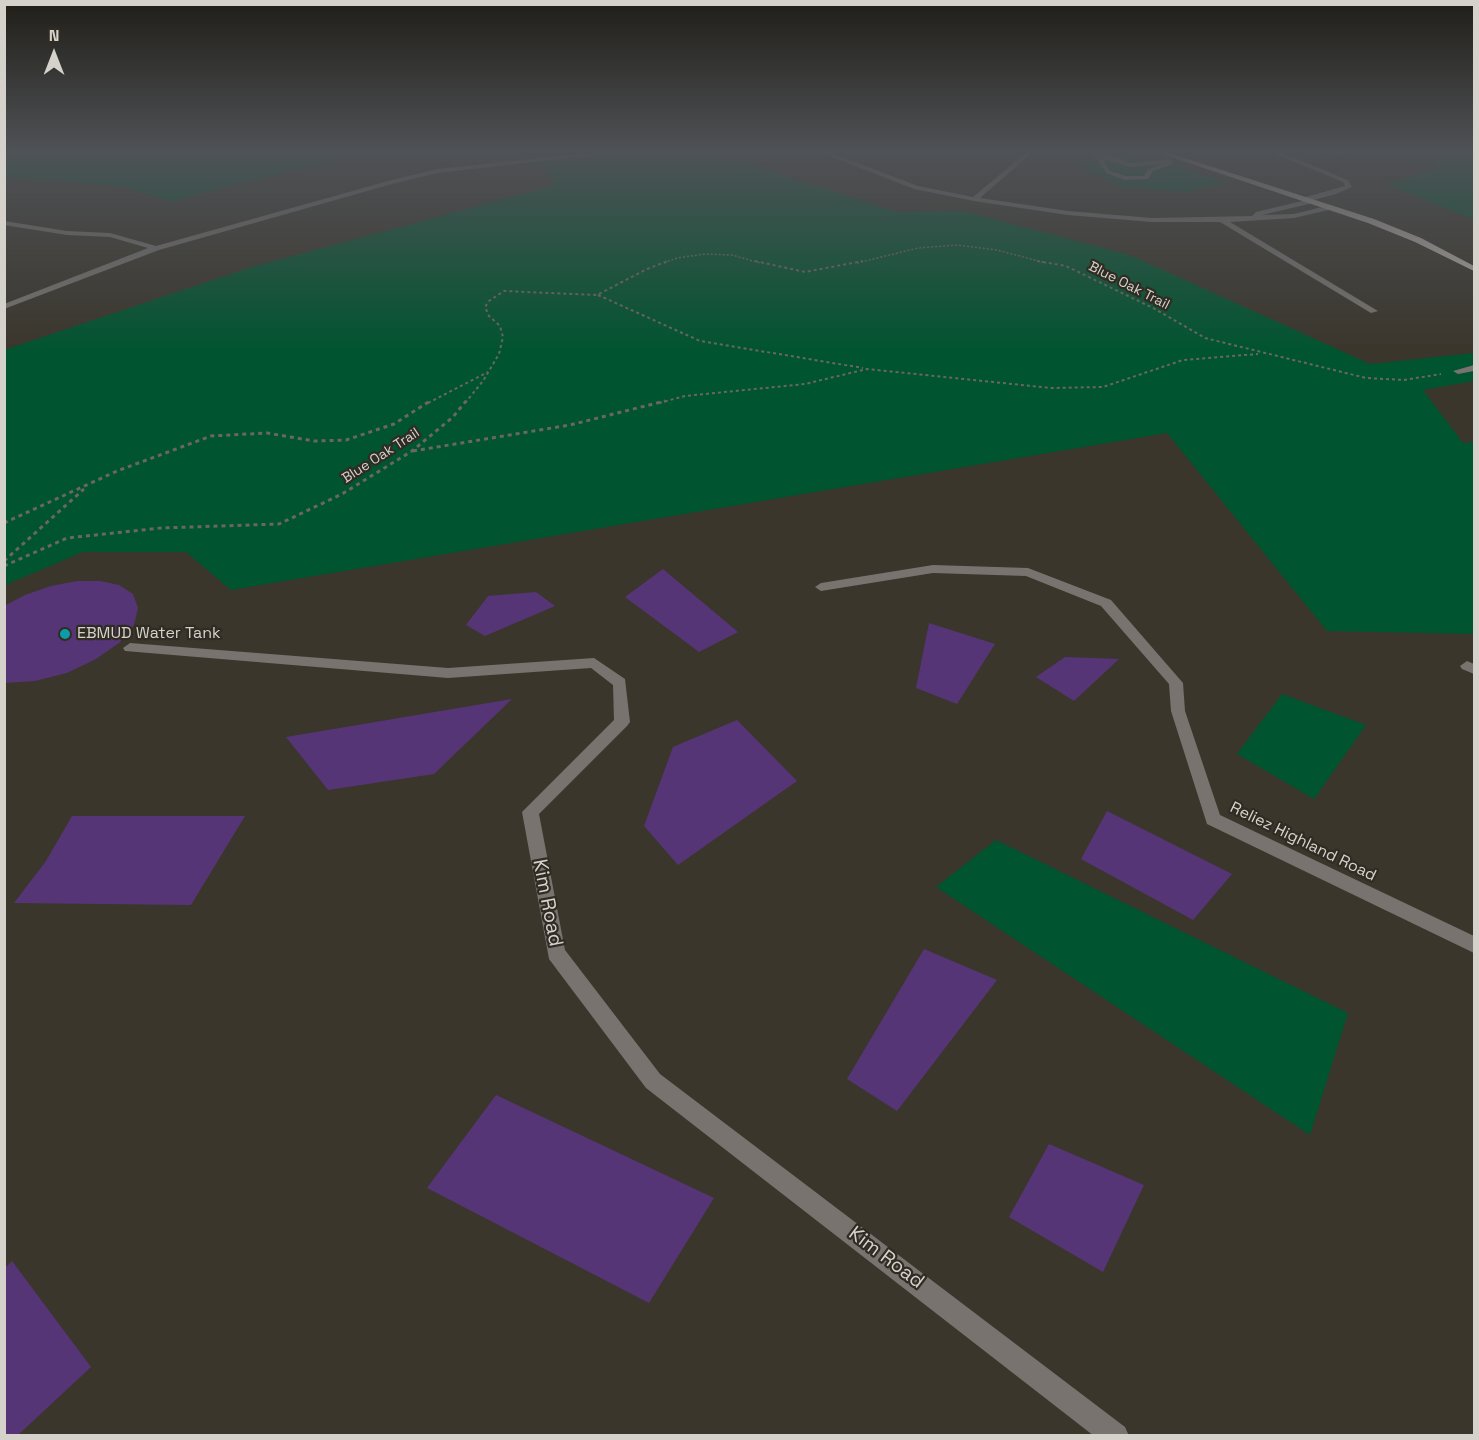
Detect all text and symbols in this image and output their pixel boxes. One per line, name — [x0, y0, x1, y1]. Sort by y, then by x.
north arrow — [24, 24, 84, 84]
text: N — [49, 25, 59, 46]
street label: Blue Oak Trail — [1086, 258, 1172, 314]
street label: Blue Oak Trail — [339, 425, 423, 487]
place label: EBMUD Water Tank — [77, 624, 221, 644]
marker: EBMUD Water Tank — [58, 627, 72, 641]
street label: Reliez Highland Road — [1227, 798, 1379, 886]
street label: Kim Road — [527, 857, 567, 949]
street label: Kim Road — [843, 1222, 929, 1294]

